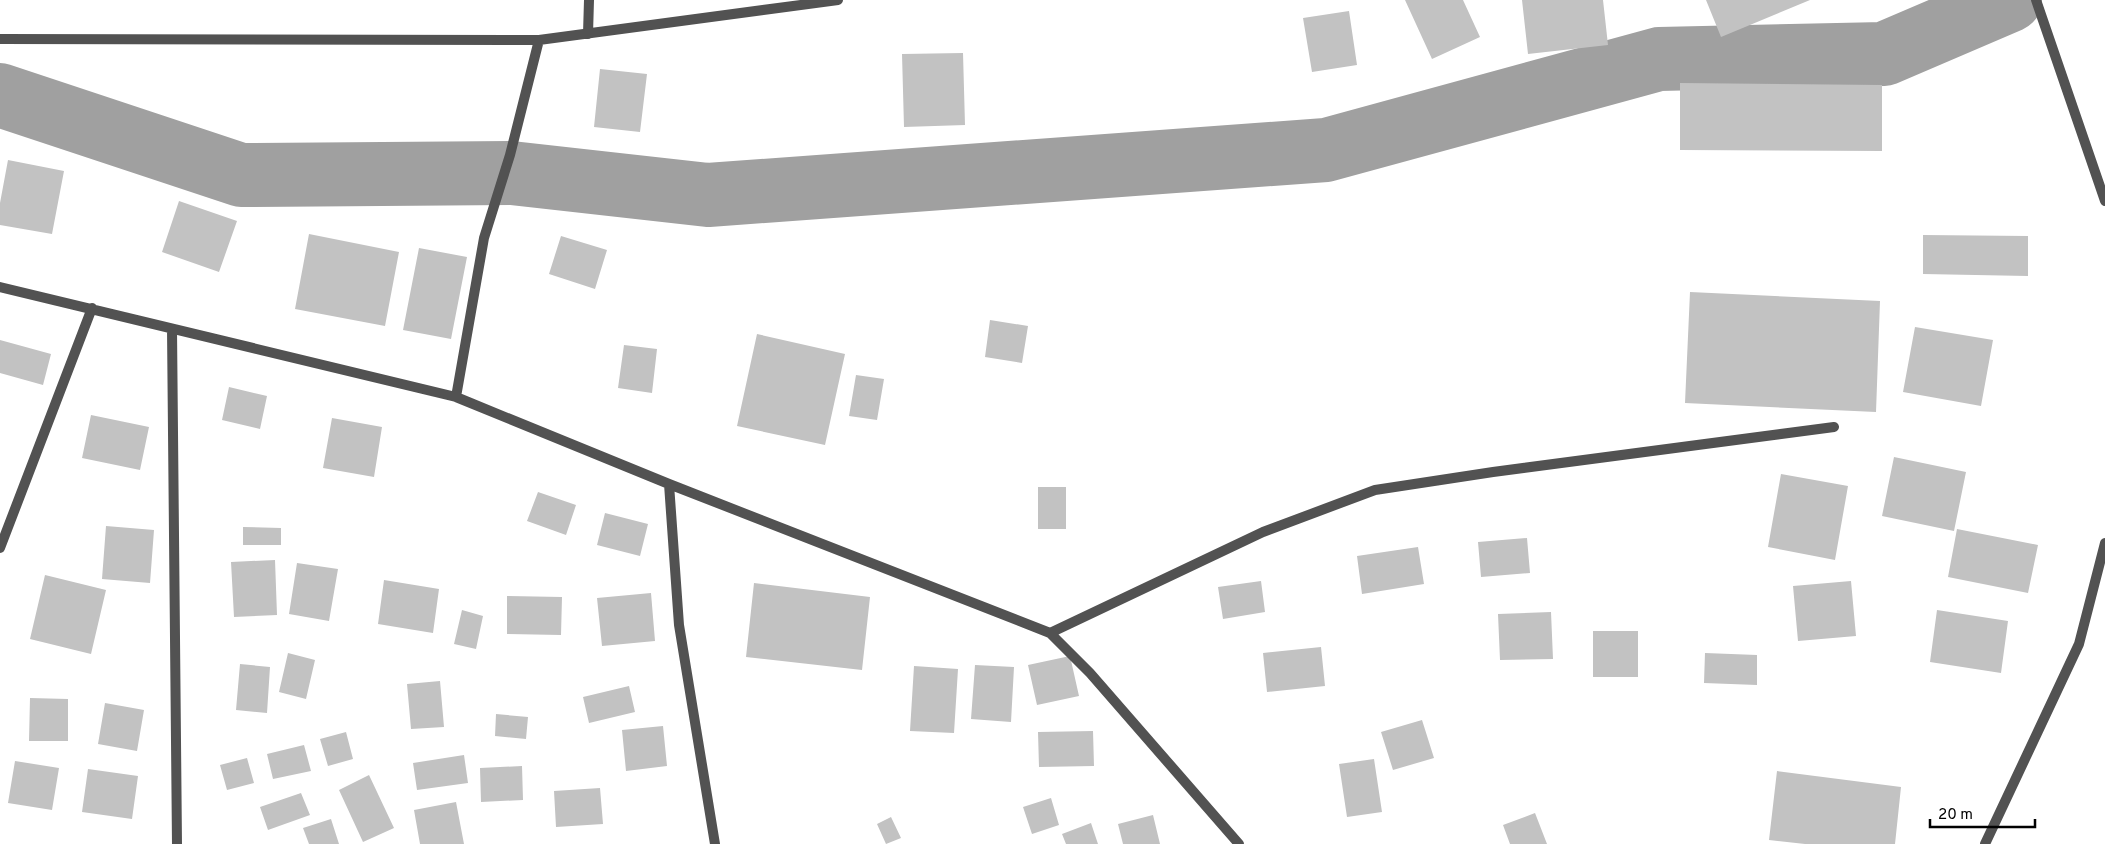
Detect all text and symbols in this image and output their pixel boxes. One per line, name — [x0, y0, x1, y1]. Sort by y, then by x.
scale bar — [1930, 796, 2035, 828]
text: 20 m — [1938, 806, 1973, 825]

